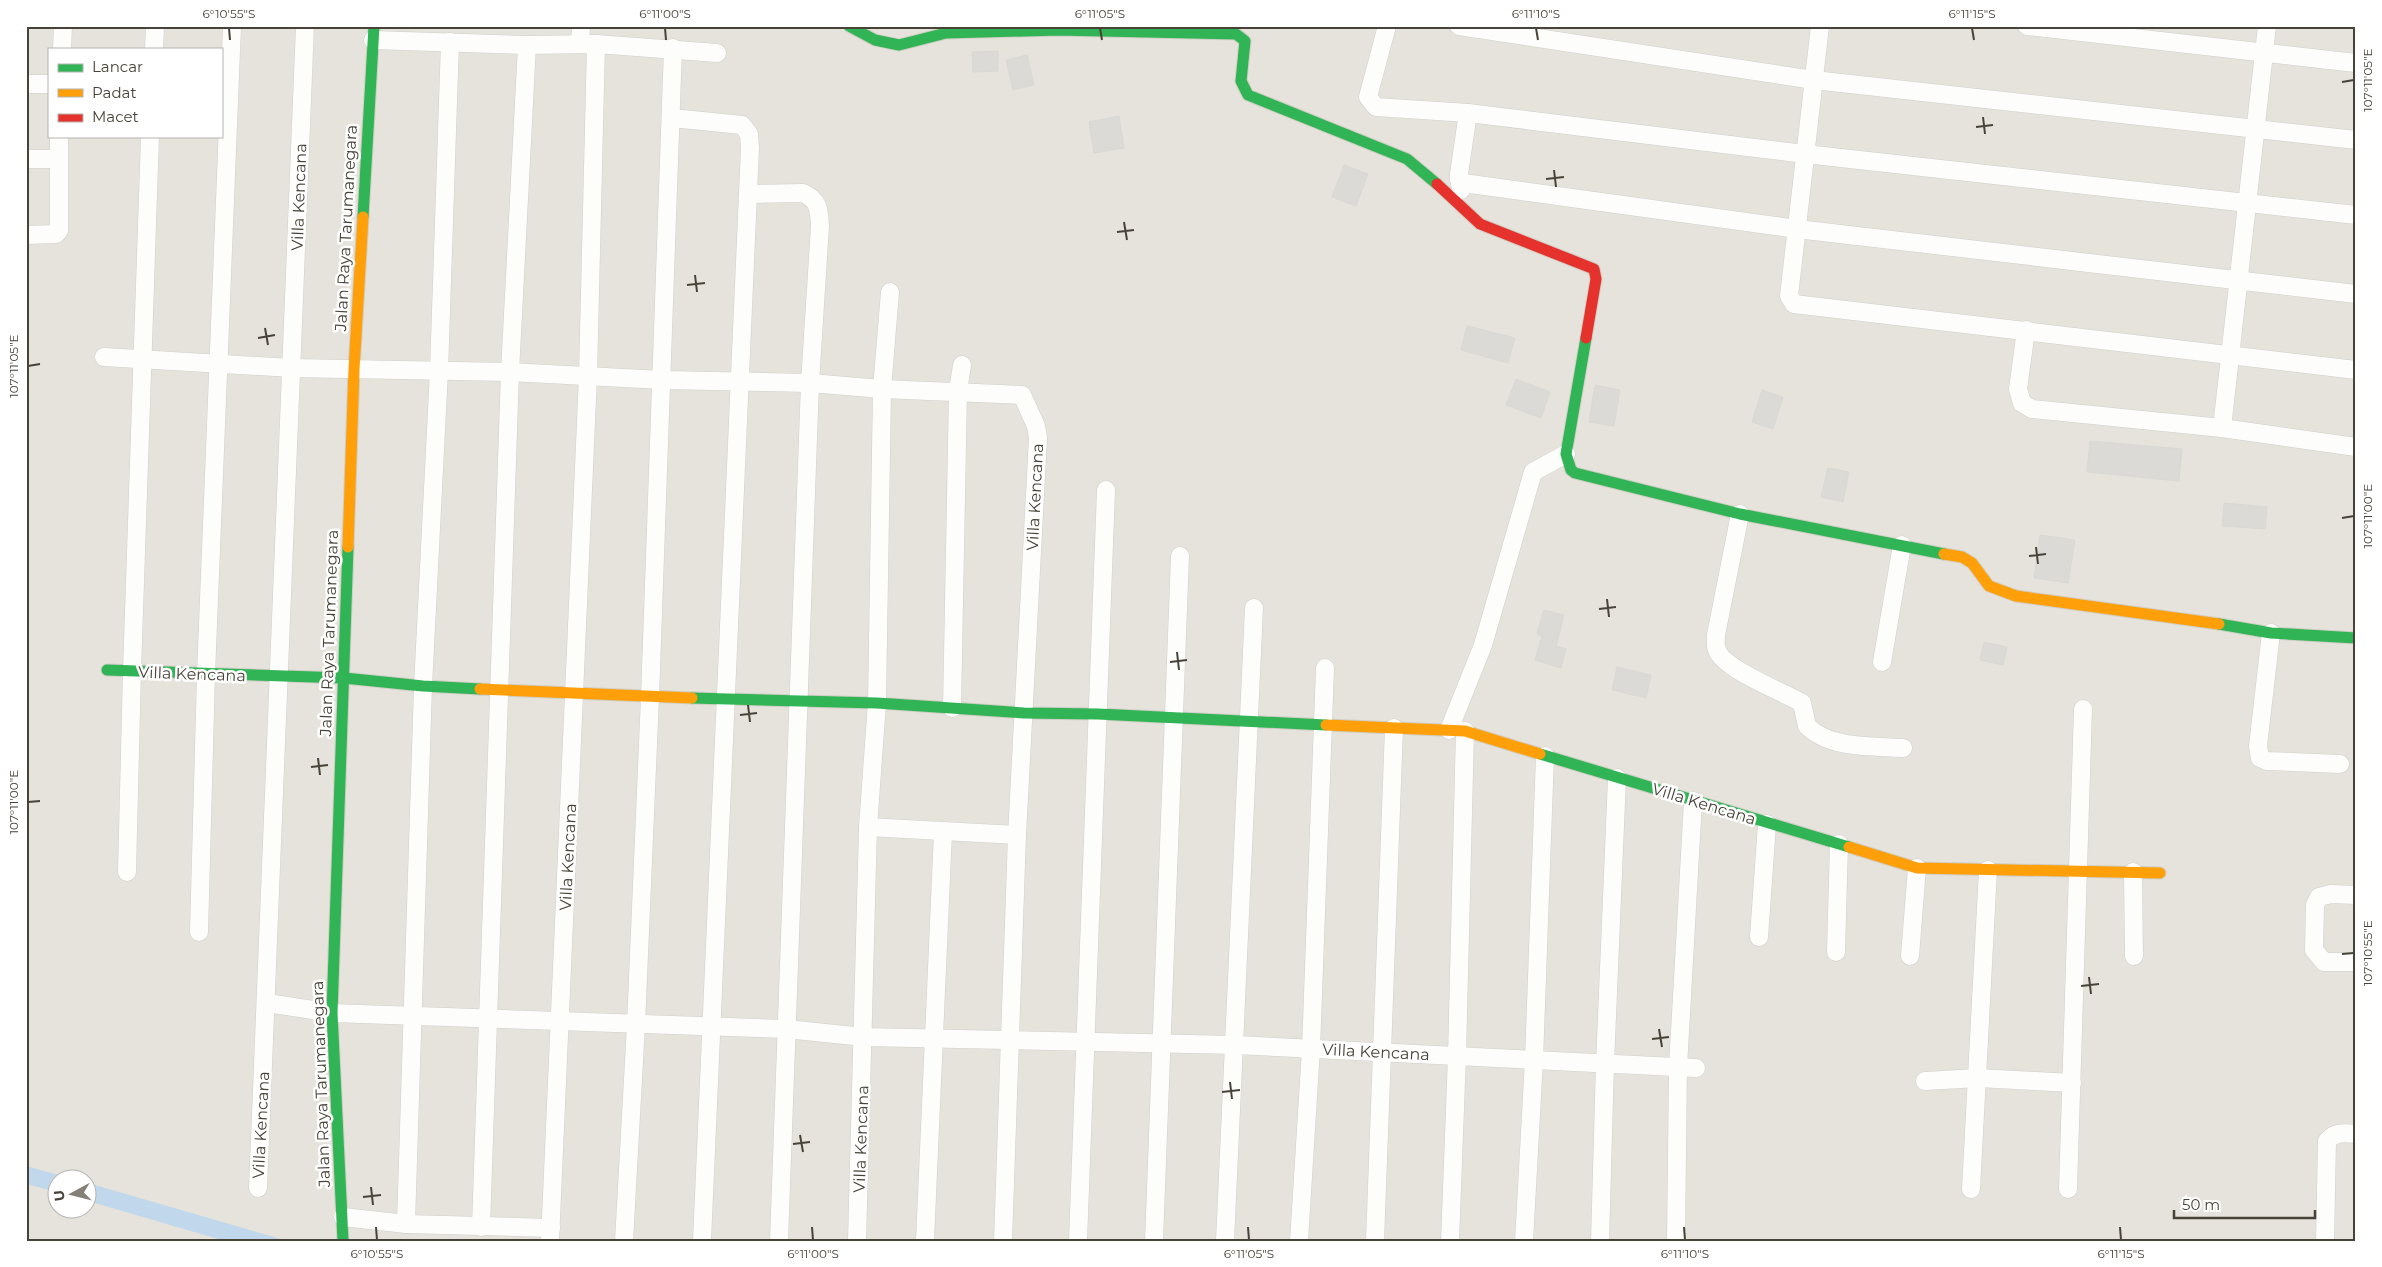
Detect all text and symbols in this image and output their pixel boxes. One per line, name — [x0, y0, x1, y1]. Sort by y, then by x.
text: 6°10'55"S — [203, 6, 255, 21]
text: 6°11'00"S — [639, 6, 691, 21]
text: 6°11'05"S — [1075, 6, 1125, 21]
text: 6°11'10"S — [1512, 6, 1560, 21]
text: 6°11'15"S — [1948, 6, 1996, 21]
legend — [48, 48, 222, 138]
text: 107°11'05"E — [2360, 48, 2375, 112]
text: Lancar — [92, 57, 143, 76]
text: Padat — [92, 83, 137, 102]
text: Macet — [92, 107, 139, 126]
street label: Jalan Raya Tarumanegara — [331, 124, 361, 333]
street label: Villa Kencana — [288, 143, 310, 251]
text: 107°11'05"E — [6, 334, 21, 398]
street label: Villa Kencana — [1023, 443, 1047, 551]
text: 107°11'00"E — [2360, 484, 2375, 548]
street label: Jalan Raya Tarumanegara — [316, 529, 342, 738]
street label: Villa Kencana — [138, 663, 246, 685]
text: 107°11'00"E — [6, 770, 21, 834]
street label: Villa Kencana — [1650, 779, 1758, 829]
street label: Villa Kencana — [556, 803, 580, 911]
text: 107°10'55"E — [2360, 920, 2375, 986]
street label: Jalan Raya Tarumanegara — [308, 980, 334, 1189]
street label: Villa Kencana — [1322, 1040, 1430, 1064]
street label: Villa Kencana — [249, 1071, 273, 1179]
street label: Villa Kencana — [850, 1085, 872, 1193]
north arrow — [48, 1170, 98, 1220]
scale bar — [2174, 1187, 2316, 1219]
text: U — [49, 1189, 69, 1202]
text: 50 m — [2182, 1195, 2220, 1214]
text: 6°10'55"S — [351, 1246, 403, 1261]
text: 6°11'00"S — [787, 1246, 839, 1261]
text: 6°11'05"S — [1224, 1246, 1274, 1261]
text: 6°11'10"S — [1661, 1246, 1709, 1261]
text: 6°11'15"S — [2097, 1246, 2145, 1261]

